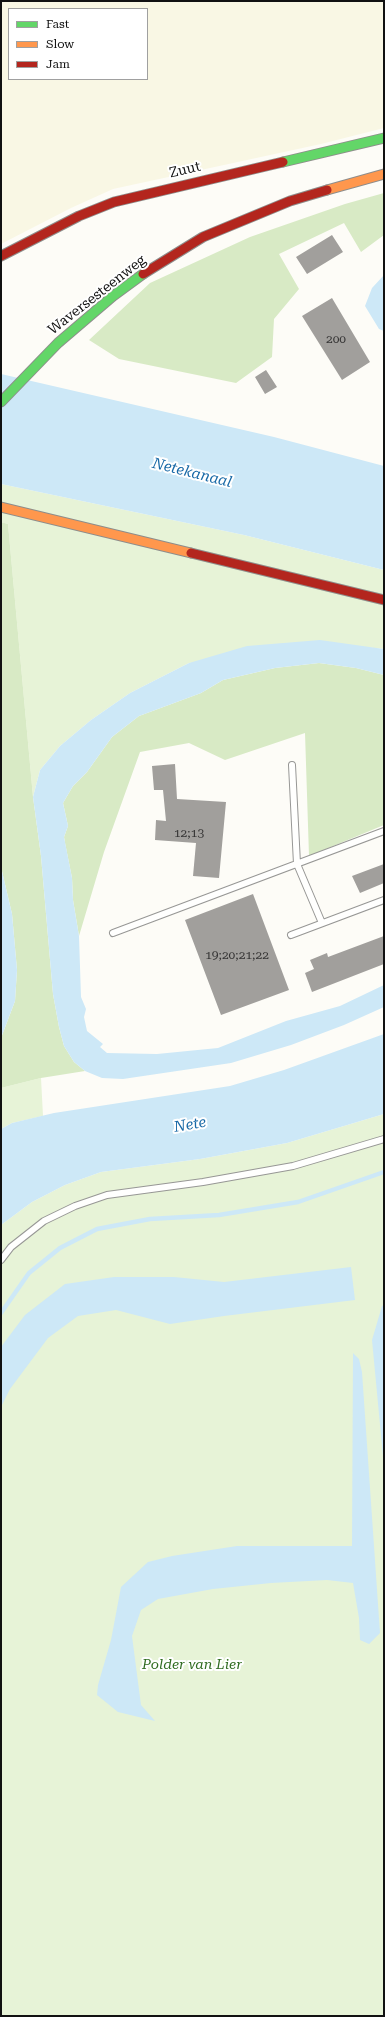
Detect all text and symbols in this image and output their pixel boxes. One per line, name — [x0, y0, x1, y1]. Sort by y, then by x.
legend — [8, 8, 148, 80]
text: Fast — [46, 17, 69, 31]
text: Slow — [46, 37, 74, 51]
text: Jam — [46, 57, 70, 71]
street label: Zuut — [168, 158, 202, 182]
street label: Waversesteenweg — [45, 252, 149, 338]
house number: 200 — [326, 332, 346, 346]
water label: Netekanaal — [150, 454, 234, 492]
house number: 12;13 — [174, 826, 204, 840]
house number: 19;20;21;22 — [205, 948, 269, 962]
water label: Nete — [172, 1113, 208, 1137]
park label: Polder van Lier — [142, 1657, 242, 1673]

